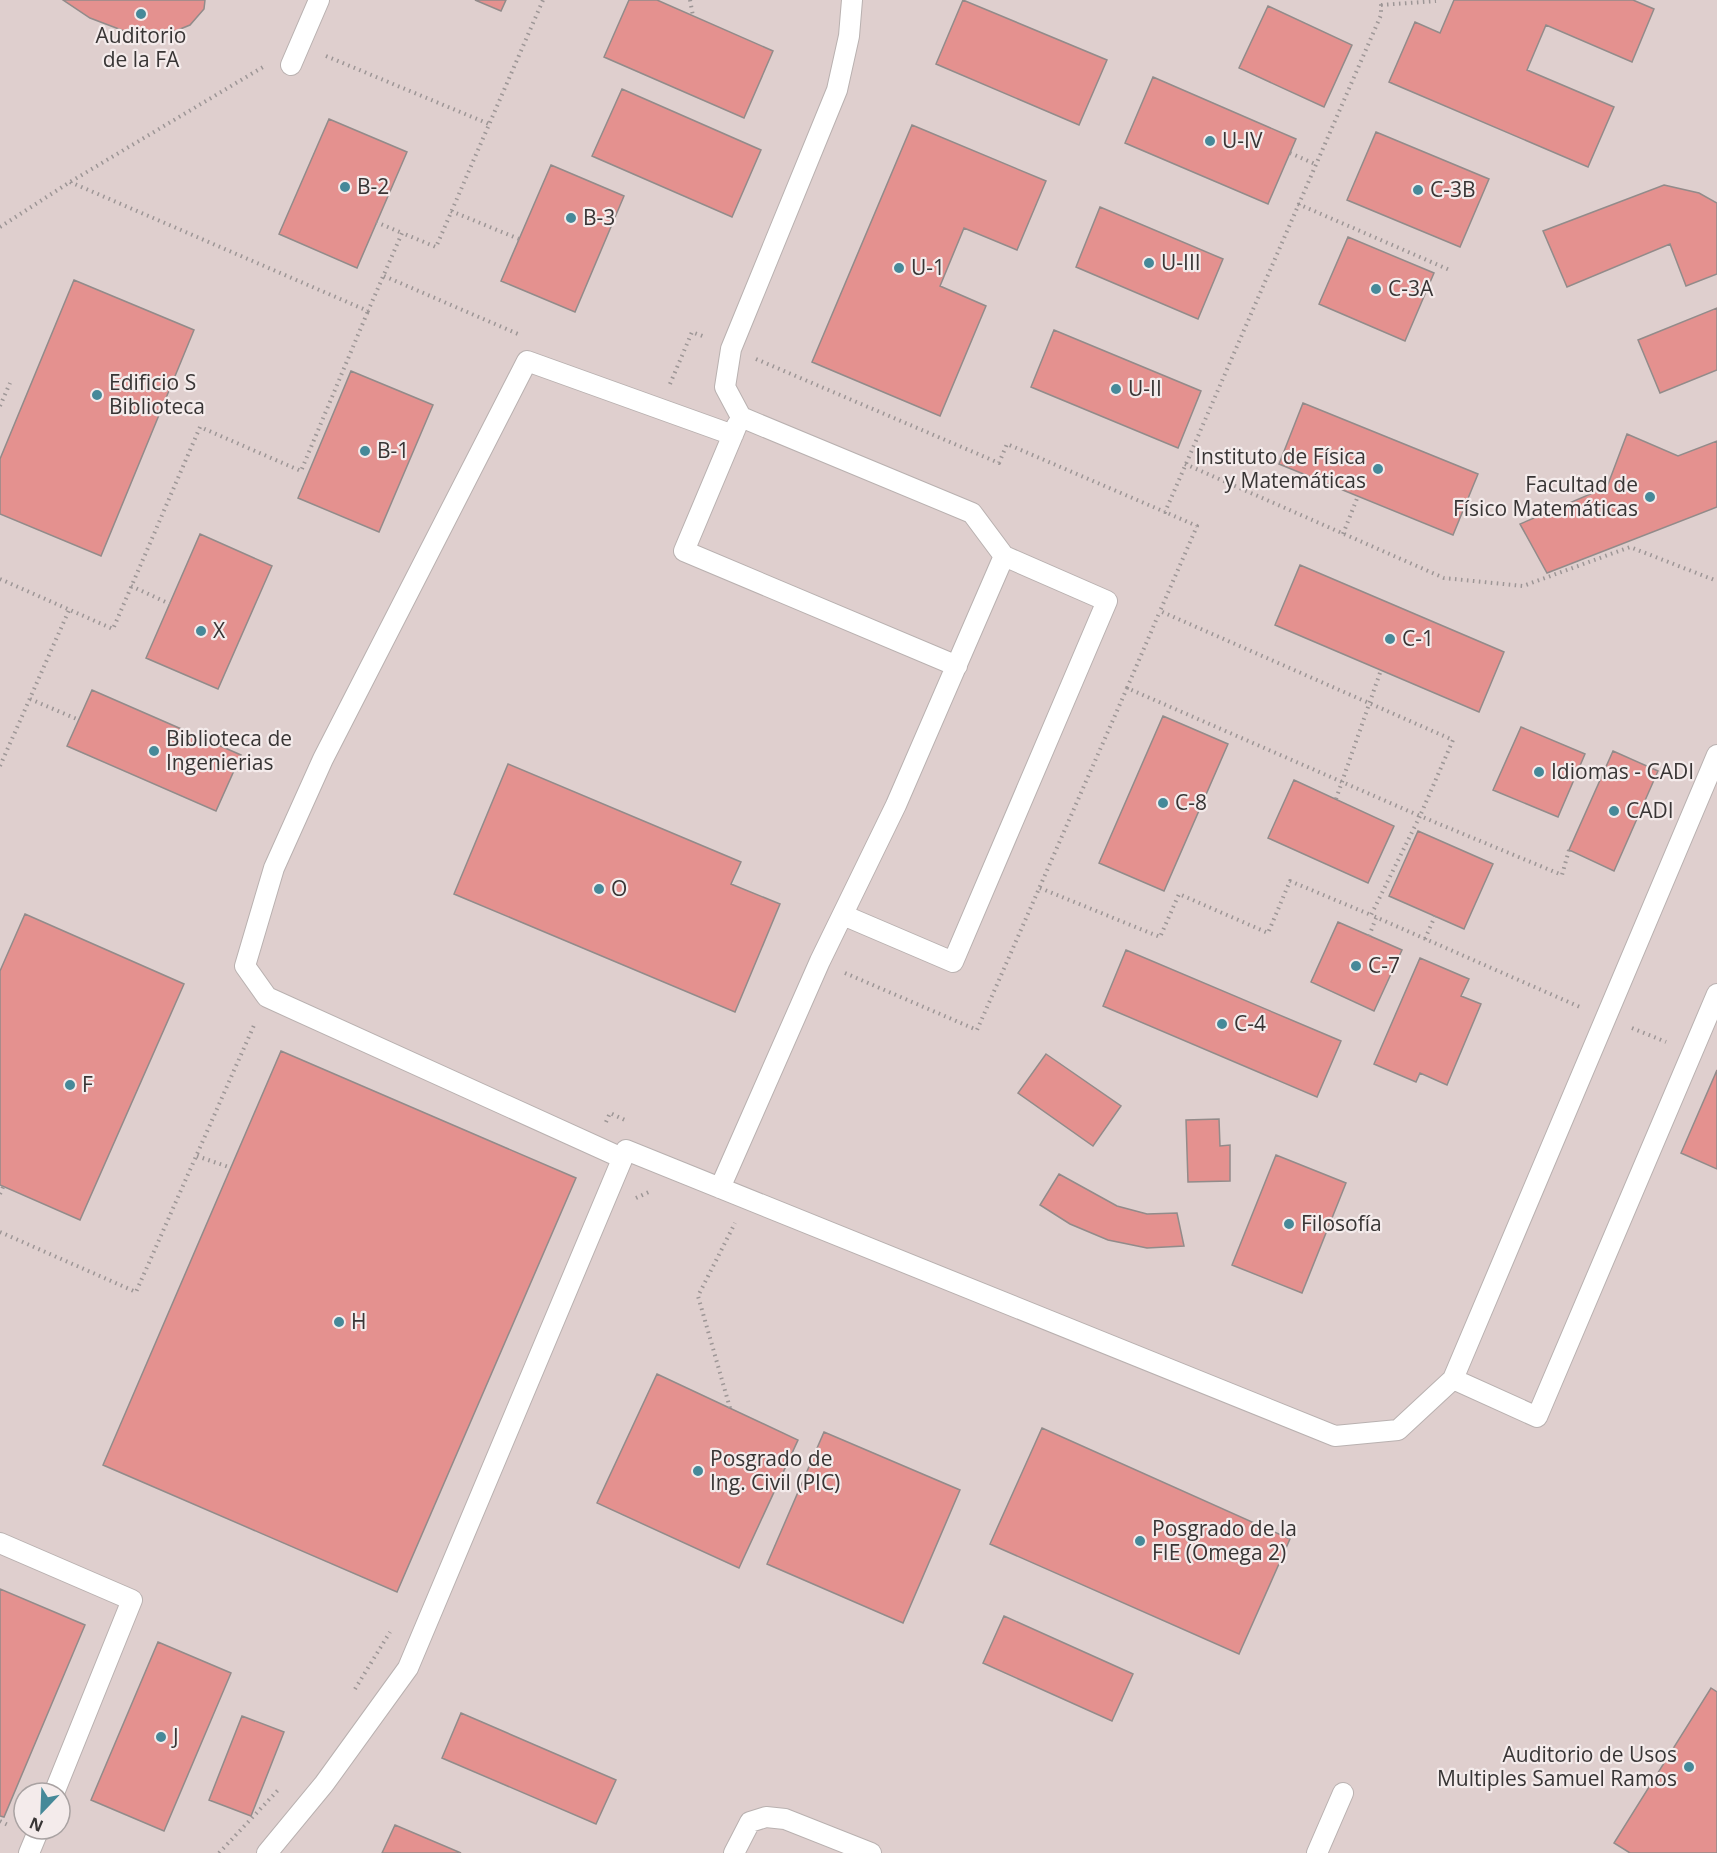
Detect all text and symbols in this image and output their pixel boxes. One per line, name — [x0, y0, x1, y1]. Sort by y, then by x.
marker: Auditorio de la FA — [134, 7, 148, 21]
place label: Auditorio de la FA — [96, 21, 186, 73]
place label: U-IV — [1222, 126, 1263, 154]
marker: U-IV — [1203, 134, 1217, 148]
place label: B-2 — [357, 172, 389, 200]
place label: C-3B — [1430, 175, 1476, 203]
marker: B-2 — [338, 180, 352, 194]
marker: C-3B — [1411, 183, 1425, 197]
place label: B-3 — [583, 203, 615, 231]
marker: B-3 — [564, 211, 578, 225]
place label: U-III — [1161, 248, 1201, 276]
place label: U-1 — [911, 253, 945, 281]
marker: U-III — [1142, 256, 1156, 270]
marker: U-1 — [892, 261, 906, 275]
place label: C-3A — [1388, 274, 1434, 302]
marker: C-3A — [1369, 282, 1383, 296]
place label: Edificio S Biblioteca — [109, 368, 205, 420]
place label: U-II — [1128, 374, 1162, 402]
marker: U-II — [1109, 382, 1123, 396]
marker: Edificio S Biblioteca — [90, 388, 104, 402]
place label: B-1 — [377, 436, 409, 464]
place label: Instituto de Física y Matemáticas — [1195, 442, 1366, 494]
marker: B-1 — [358, 444, 372, 458]
marker: Instituto de Física y Matemáticas — [1371, 462, 1385, 476]
place label: Facultad de Físico Matemáticas — [1453, 470, 1638, 522]
marker: Facultad de Físico Matemáticas — [1643, 490, 1657, 504]
place label: X — [213, 616, 226, 644]
marker: X — [194, 624, 208, 638]
place label: C-1 — [1402, 624, 1434, 652]
marker: C-1 — [1383, 632, 1397, 646]
place label: Biblioteca de Ingenierias — [166, 724, 292, 776]
marker: Biblioteca de Ingenierias — [147, 744, 161, 758]
place label: Idiomas - CADI — [1551, 757, 1694, 785]
marker: Idiomas - CADI — [1532, 765, 1546, 779]
place label: C-8 — [1175, 788, 1207, 816]
marker: C-8 — [1156, 796, 1170, 810]
place label: CADI — [1626, 796, 1674, 824]
marker: CADI — [1607, 804, 1621, 818]
place label: O — [611, 874, 627, 902]
marker: O — [592, 882, 606, 896]
place label: C-7 — [1368, 951, 1400, 979]
marker: C-7 — [1349, 959, 1363, 973]
place label: C-4 — [1234, 1009, 1266, 1037]
marker: C-4 — [1215, 1017, 1229, 1031]
place label: F — [82, 1070, 93, 1098]
marker: F — [63, 1078, 77, 1092]
place label: Filosofía — [1301, 1209, 1382, 1237]
marker: Filosofía — [1282, 1217, 1296, 1231]
place label: H — [351, 1307, 366, 1335]
marker: H — [332, 1315, 346, 1329]
place label: Posgrado de Ing. Civil (PIC) — [710, 1444, 840, 1496]
marker: Posgrado de Ing. Civil (PIC) — [691, 1464, 705, 1478]
place label: Posgrado de la FIE (Omega 2) — [1152, 1514, 1297, 1566]
marker: Posgrado de la FIE (Omega 2) — [1133, 1534, 1147, 1548]
place label: J — [171, 1722, 179, 1750]
marker: J — [154, 1730, 168, 1744]
place label: Auditorio de Usos Multiples Samuel Ramos — [1437, 1740, 1677, 1792]
marker: Auditorio de Usos Multiples Samuel Ramos — [1682, 1760, 1696, 1774]
north arrow — [12, 1781, 72, 1841]
text: N — [26, 1812, 46, 1837]

